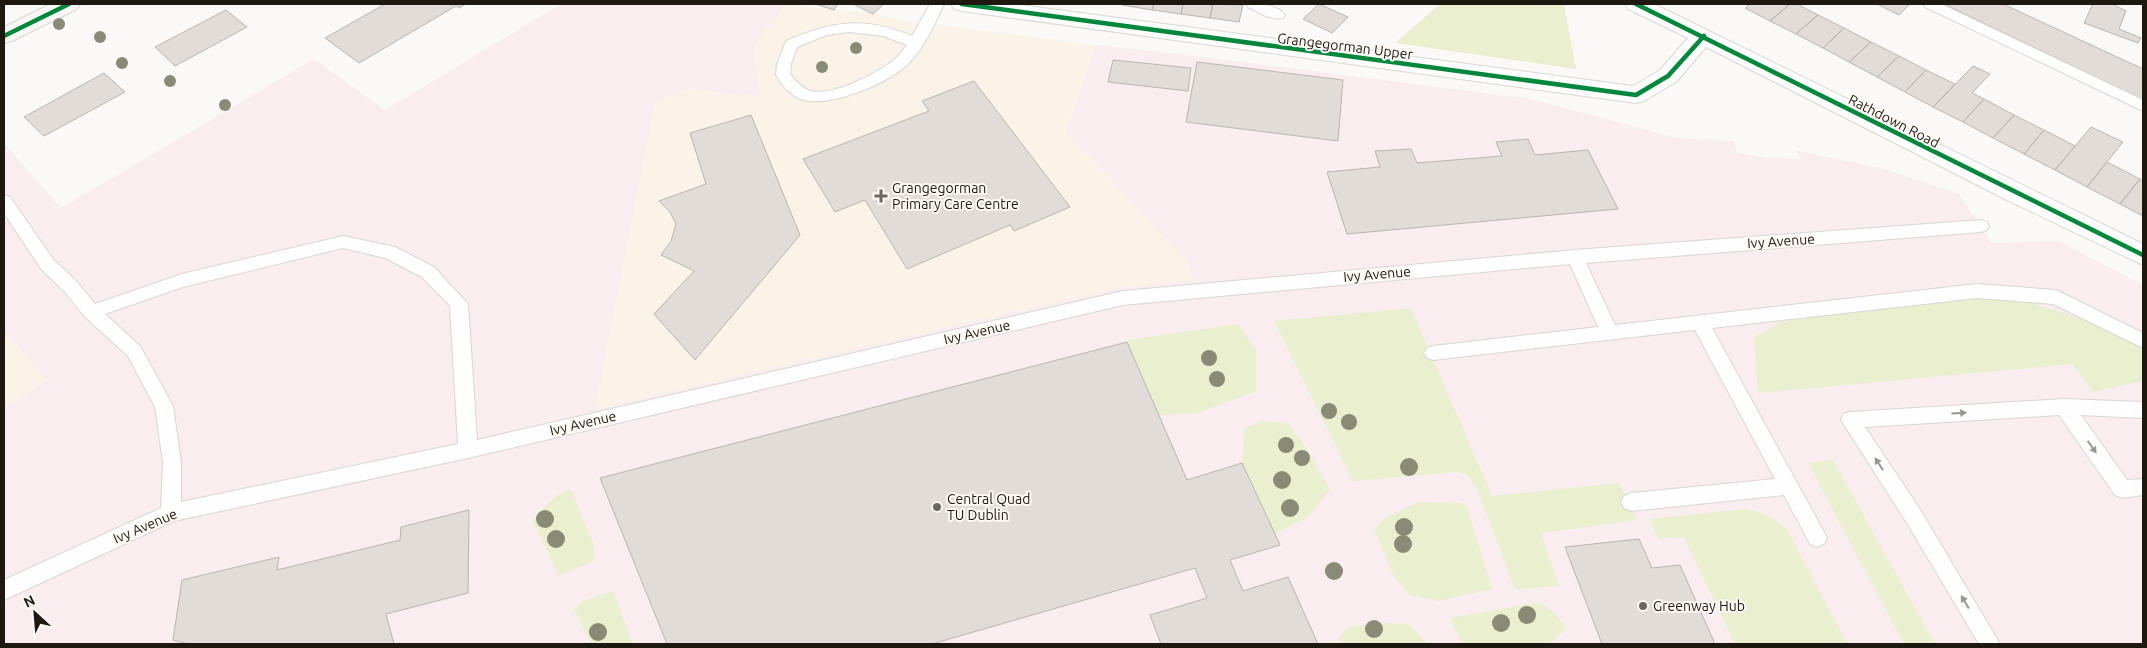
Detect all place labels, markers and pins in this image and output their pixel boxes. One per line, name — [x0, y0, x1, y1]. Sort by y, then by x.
place label: Grangegorman Primary Care Centre — [892, 180, 1019, 212]
marker: Grangegorman Primary Care Centre — [874, 189, 888, 203]
place label: Central Quad TU Dublin — [947, 491, 1030, 523]
marker: Central Quad TU Dublin — [931, 501, 943, 513]
place label: Greenway Hub — [1653, 598, 1745, 614]
marker: Greenway Hub — [1637, 600, 1649, 612]

